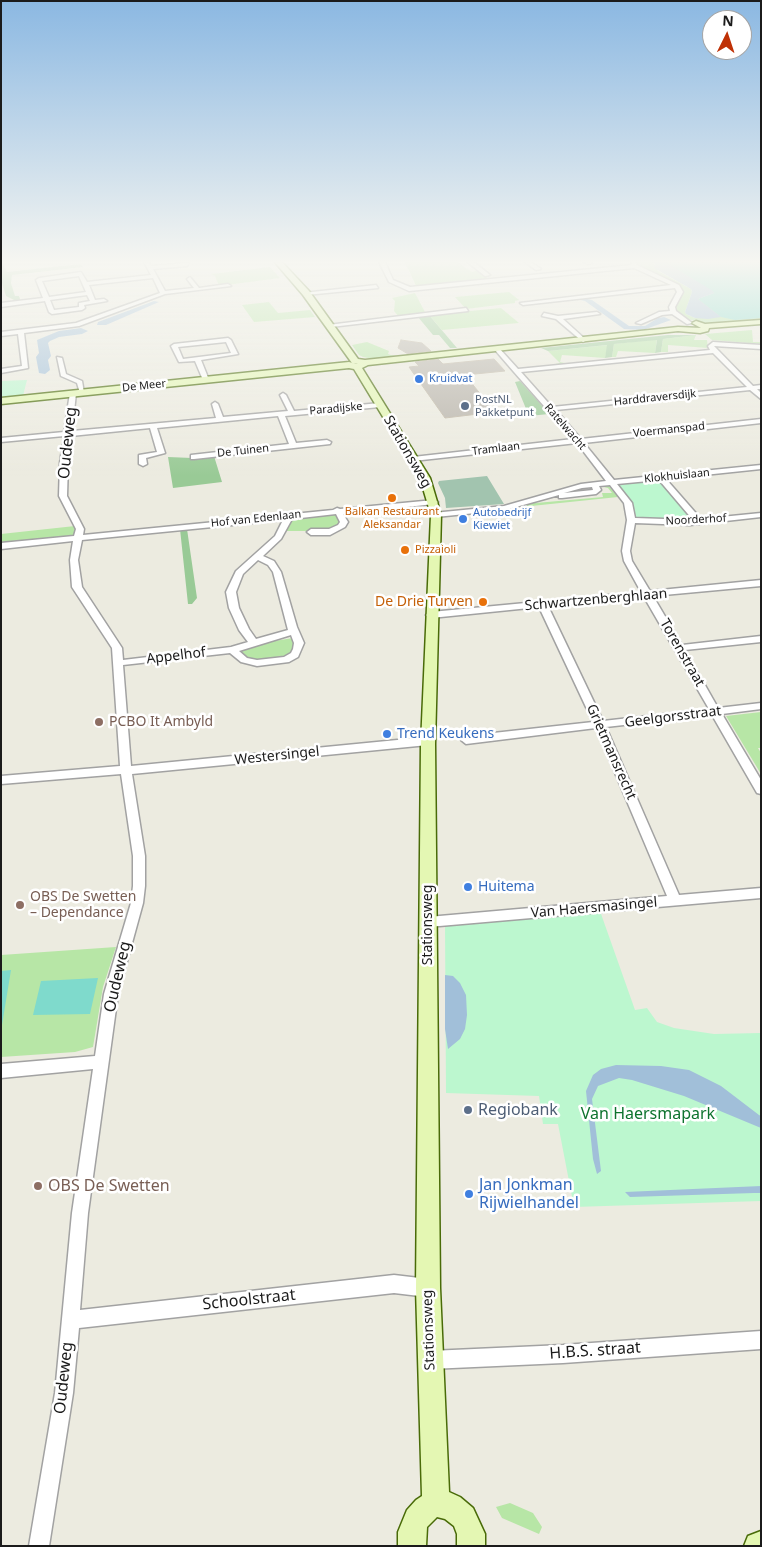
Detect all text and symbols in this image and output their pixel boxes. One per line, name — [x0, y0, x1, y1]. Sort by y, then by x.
north arrow — [702, 10, 752, 60]
text: N — [722, 11, 734, 30]
place label: Kruidvat — [429, 372, 472, 386]
marker: Kruidvat — [413, 373, 425, 385]
street label: De Meer — [121, 377, 167, 395]
street label: Harddraversdijk — [613, 387, 697, 409]
place label: PostNL Pakketpunt — [475, 393, 534, 419]
street label: Paradijske — [309, 400, 363, 418]
marker: PostNL Pakketpunt — [459, 400, 471, 412]
street label: Ratelwacht — [541, 401, 589, 453]
street label: Oudeweg — [55, 406, 81, 480]
street label: Stationsweg — [380, 413, 434, 491]
street label: Voermanspad — [633, 420, 705, 440]
street label: Tramlaan — [471, 440, 521, 458]
street label: De Tuinen — [216, 442, 270, 460]
street label: Klokhuislaan — [644, 466, 710, 486]
marker: Balkan Restaurant Aleksandar — [386, 492, 398, 504]
place label: Balkan Restaurant Aleksandar — [345, 505, 439, 531]
place label: Autobedrijf Kiewiet — [473, 506, 531, 532]
street label: Hof van Edenlaan — [210, 508, 302, 530]
street label: Noorderhof — [665, 512, 727, 528]
marker: Autobedrijf Kiewiet — [457, 513, 469, 525]
place label: Pizzaioli — [415, 543, 456, 557]
marker: Pizzaioli — [399, 544, 411, 556]
street label: Schwartzenberghlaan — [524, 585, 668, 615]
place label: De Drie Turven — [375, 594, 473, 610]
marker: De Drie Turven — [477, 596, 489, 608]
street label: Torenstraat — [656, 616, 708, 690]
street label: Appelhof — [145, 644, 207, 668]
street label: Grietmansrecht — [582, 702, 640, 802]
street label: Geelgorsstraat — [624, 703, 722, 731]
place label: PCBO It Ambyld — [109, 714, 213, 730]
marker: PCBO It Ambyld — [93, 716, 105, 728]
place label: Trend Keukens — [397, 726, 494, 742]
marker: Trend Keukens — [381, 728, 393, 740]
street label: Westersingel — [234, 743, 320, 769]
place label: Huitema — [478, 879, 535, 895]
marker: Huitema — [462, 881, 474, 893]
street label: Stationsweg — [420, 885, 436, 965]
place label: OBS De Swetten – Dependance — [30, 889, 136, 922]
street label: Van Haersmasingel — [530, 894, 658, 922]
marker: OBS De Swetten – Dependance — [14, 899, 26, 911]
street label: Oudeweg — [101, 940, 135, 1014]
place label: Regiobank — [478, 1100, 558, 1120]
marker: Regiobank — [462, 1104, 474, 1116]
park label: Van Haersmapark — [581, 1104, 715, 1124]
place label: Jan Jonkman Rijwielhandel — [479, 1175, 579, 1213]
place label: OBS De Swetten — [48, 1176, 170, 1196]
marker: OBS De Swetten — [32, 1180, 44, 1192]
marker: Jan Jonkman Rijwielhandel — [463, 1188, 475, 1200]
street label: Schoolstraat — [202, 1286, 296, 1314]
street label: Stationsweg — [419, 1289, 439, 1371]
street label: H.B.S. straat — [549, 1338, 641, 1364]
street label: Oudeweg — [51, 1341, 77, 1415]

